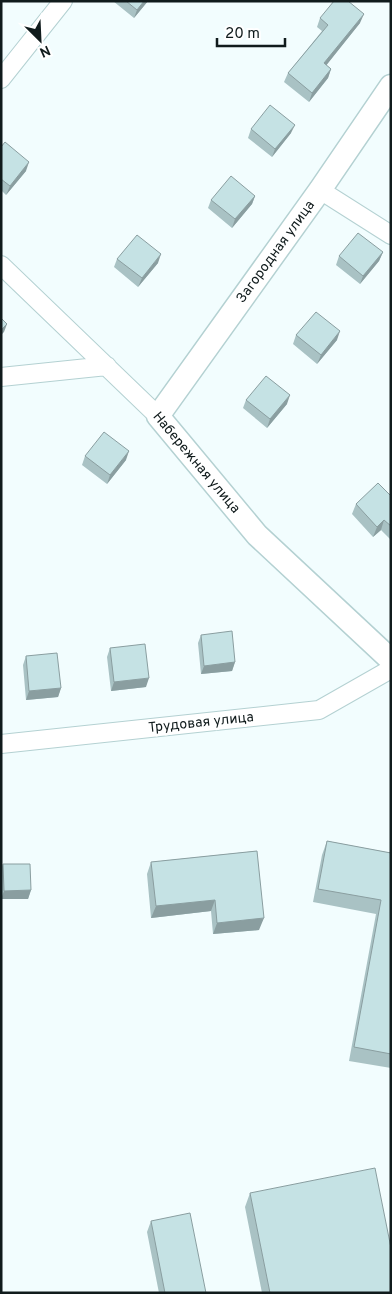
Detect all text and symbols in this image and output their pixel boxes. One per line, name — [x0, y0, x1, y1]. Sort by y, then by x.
north arrow — [15, 15, 65, 65]
scale bar — [217, 15, 284, 47]
text: 20 m — [225, 25, 260, 44]
text: N — [37, 41, 53, 60]
street label: Загородная улица — [233, 197, 319, 307]
street label: Набережная улица — [149, 409, 243, 517]
street label: Трудовая улица — [147, 709, 255, 737]

